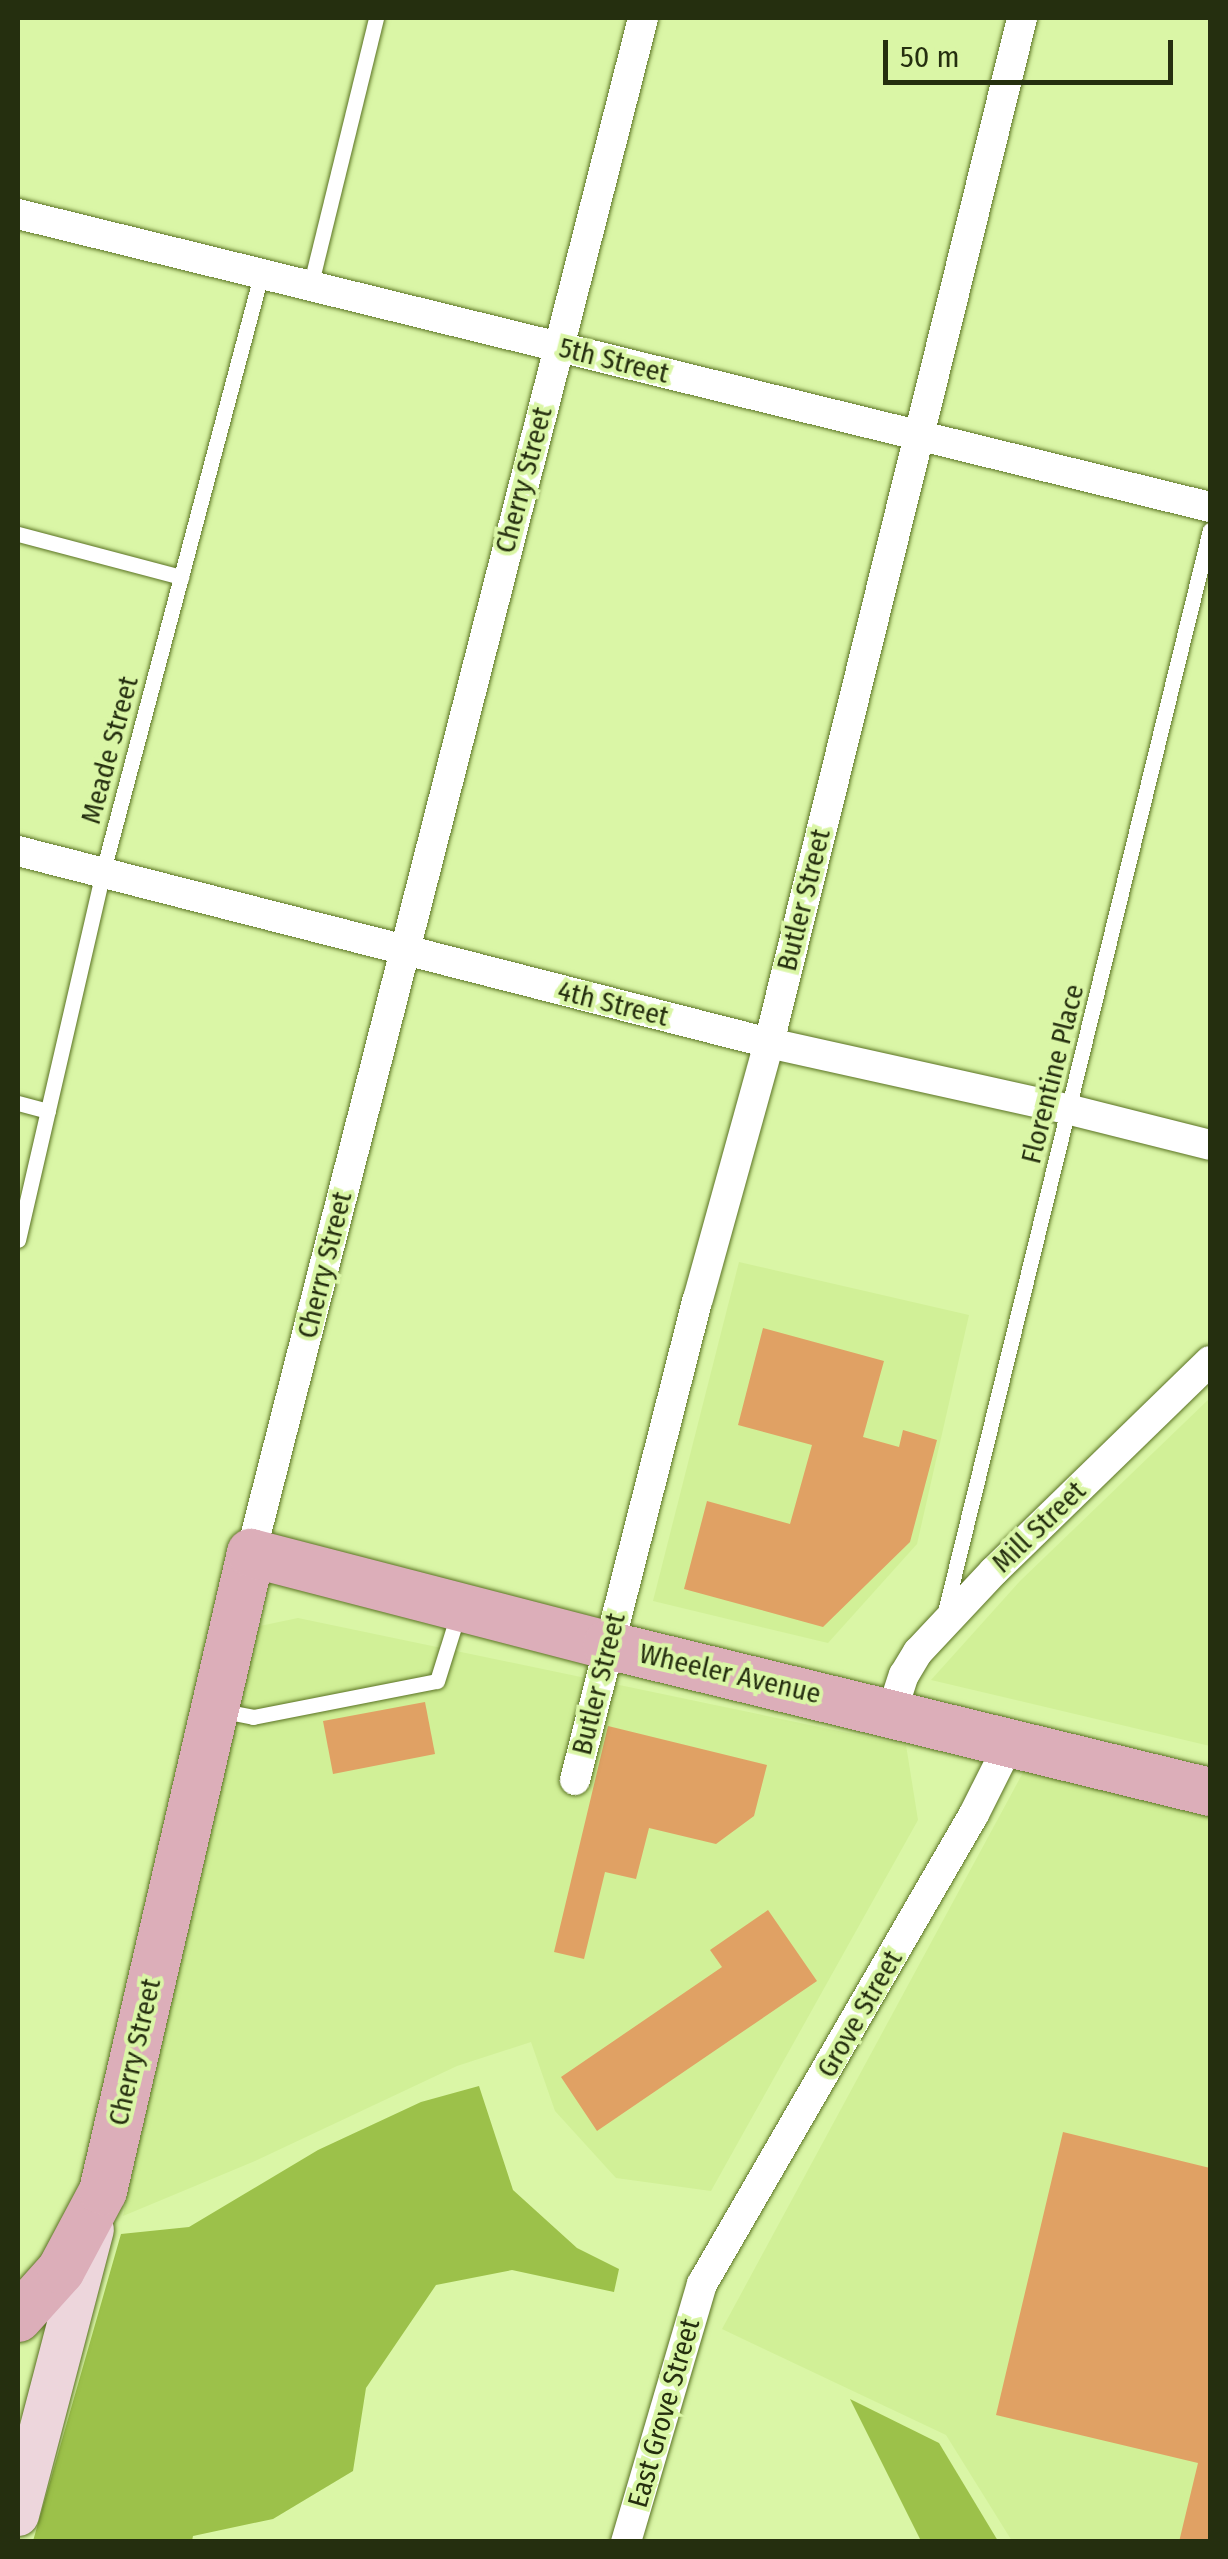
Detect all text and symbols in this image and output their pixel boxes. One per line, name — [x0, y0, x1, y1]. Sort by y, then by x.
scale bar — [888, 20, 1178, 82]
text: 50 m — [900, 39, 960, 75]
street label: 5th Street — [556, 331, 672, 391]
street label: Cherry Street — [488, 403, 560, 557]
street label: Meade Street — [74, 672, 146, 828]
street label: Butler Street — [770, 826, 838, 974]
street label: 4th Street — [554, 974, 672, 1034]
street label: Florentine Place — [1014, 981, 1092, 1167]
street label: Cherry Street — [291, 1188, 359, 1342]
street label: Mill Street — [985, 1474, 1093, 1580]
street label: Butler Street — [565, 1610, 633, 1758]
street label: Wheeler Avenue — [636, 1637, 824, 1711]
street label: Grove Street — [810, 1944, 910, 2084]
street label: Cherry Street — [102, 1975, 168, 2129]
street label: East Grove Street — [621, 2315, 707, 2511]

